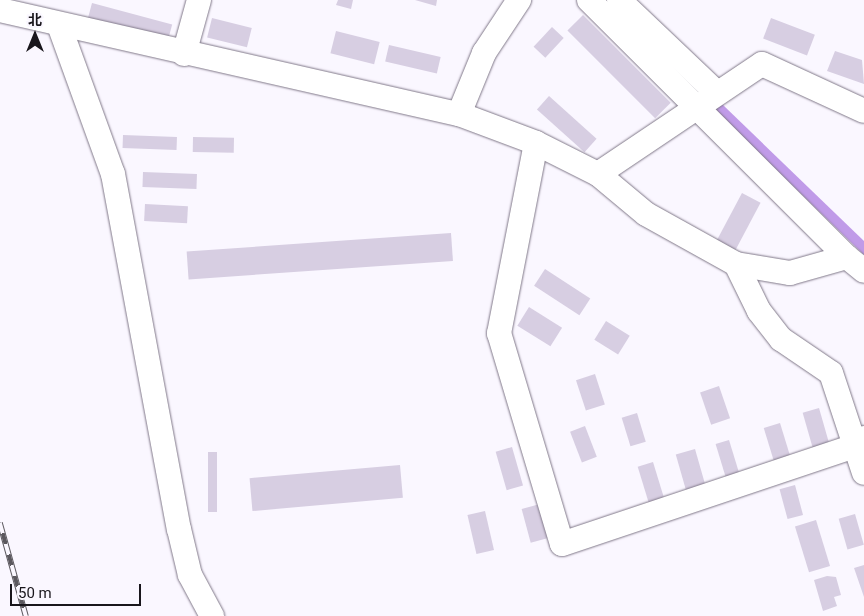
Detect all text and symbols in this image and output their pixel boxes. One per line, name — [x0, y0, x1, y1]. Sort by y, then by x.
north arrow — [10, 10, 60, 60]
text: 北 — [28, 12, 42, 28]
scale bar — [12, 574, 144, 606]
text: 50 m — [18, 584, 52, 602]

